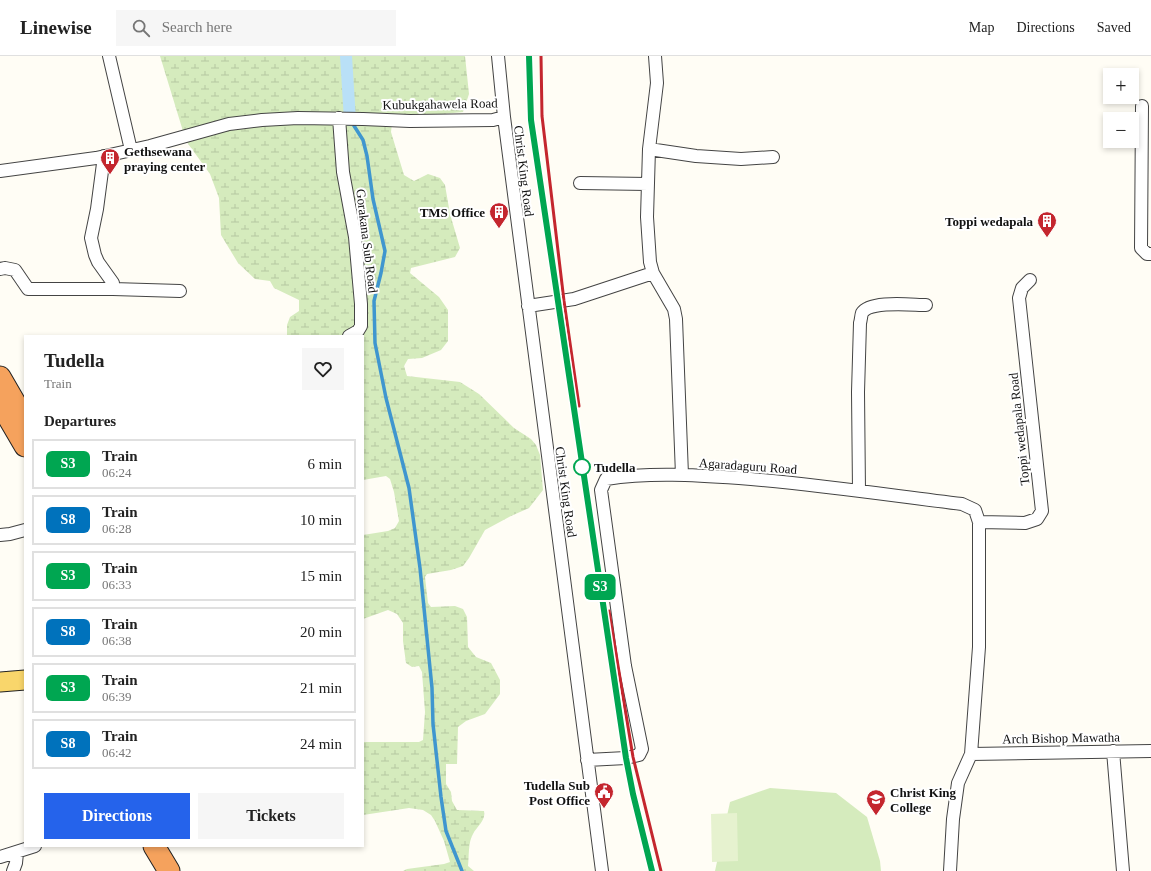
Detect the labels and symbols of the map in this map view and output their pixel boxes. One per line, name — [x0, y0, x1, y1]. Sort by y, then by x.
street label: Kubukgahawela Road — [382, 95, 498, 113]
street label: Christ King Road — [511, 125, 537, 218]
place label: Gethsewana praying center — [124, 144, 205, 174]
building icon: Gethsewana praying center — [99, 147, 121, 175]
street label: Gorakana Sub Road — [353, 188, 381, 294]
building icon: TMS Office — [488, 201, 510, 229]
place label: TMS Office — [420, 205, 485, 220]
building icon: Toppi wedapala — [1036, 210, 1058, 238]
place label: Toppi wedapala — [945, 214, 1033, 229]
street label: Toppi wedapala Road — [1006, 371, 1032, 486]
street label: Christ King Road — [552, 446, 580, 539]
street label: Agaradaguru Road — [698, 455, 798, 477]
marker: Tudella — [573, 458, 591, 476]
place label: Tudella — [594, 460, 636, 475]
line badge: S3 — [582, 574, 618, 600]
street label: Arch Bishop Mawatha — [1002, 729, 1120, 747]
place label: Tudella Sub Post Office — [524, 778, 590, 808]
public building icon: Tudella Sub Post Office — [593, 781, 615, 809]
place label: Christ King College — [890, 785, 957, 815]
school or university icon: Christ King College — [865, 788, 887, 816]

